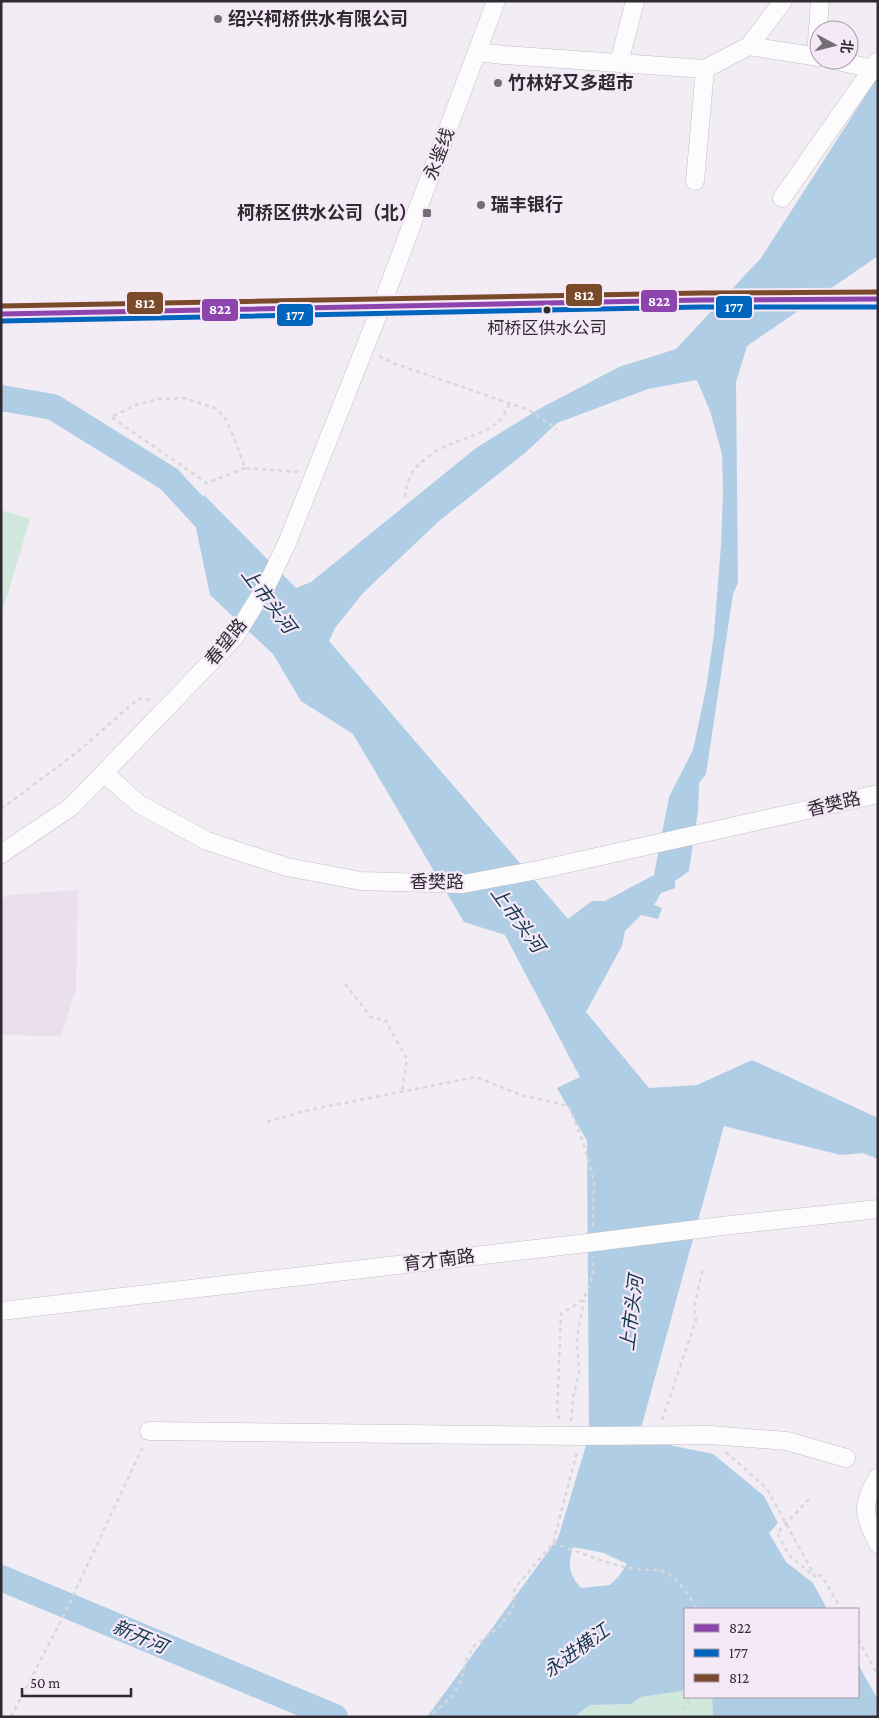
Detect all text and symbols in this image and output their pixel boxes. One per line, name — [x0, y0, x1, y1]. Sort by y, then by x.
place label: 绍兴柯桥供水有限公司 — [228, 9, 408, 29]
marker: 绍兴柯桥供水有限公司 — [212, 13, 224, 25]
north arrow — [809, 20, 859, 70]
text: 北 — [838, 39, 856, 55]
place label: 竹林好又多超市 — [508, 73, 634, 93]
marker: 竹林好又多超市 — [492, 77, 504, 89]
street label: 永鉴线 — [420, 125, 458, 183]
place label: 瑞丰银行 — [491, 194, 563, 215]
marker: 瑞丰银行 — [475, 199, 487, 211]
place label: 柯桥区供水公司（北） — [237, 203, 417, 223]
marker: 柯桥区供水公司（北） — [421, 207, 433, 219]
line badge: 812 — [565, 283, 603, 307]
text: 812 — [574, 287, 594, 303]
line badge: 822 — [640, 289, 678, 313]
line badge: 812 — [126, 291, 164, 315]
text: 822 — [648, 293, 670, 309]
text: 812 — [135, 295, 155, 311]
line badge: 177 — [715, 295, 753, 319]
line badge: 822 — [201, 298, 239, 322]
text: 177 — [725, 299, 744, 315]
text: 822 — [209, 301, 231, 317]
line badge: 177 — [276, 303, 314, 327]
marker: 柯桥区供水公司 — [542, 305, 552, 315]
text: 177 — [286, 307, 305, 323]
place label: 柯桥区供水公司 — [488, 319, 607, 338]
water label: 上市头河 — [237, 564, 302, 640]
street label: 春望路 — [201, 615, 251, 669]
street label: 香樊路 — [805, 788, 863, 820]
street label: 香樊路 — [410, 872, 464, 892]
water label: 上市头河 — [487, 882, 551, 959]
street label: 育才南路 — [402, 1246, 476, 1274]
water label: 上市头河 — [616, 1270, 647, 1352]
legend — [684, 1608, 859, 1698]
water label: 新开河 — [109, 1616, 174, 1659]
water label: 永进横江 — [539, 1618, 615, 1681]
text: 822 — [729, 1620, 751, 1636]
text: 177 — [729, 1645, 748, 1661]
scale bar — [22, 1666, 131, 1698]
text: 812 — [729, 1670, 749, 1686]
text: 50 m — [30, 1675, 60, 1691]

